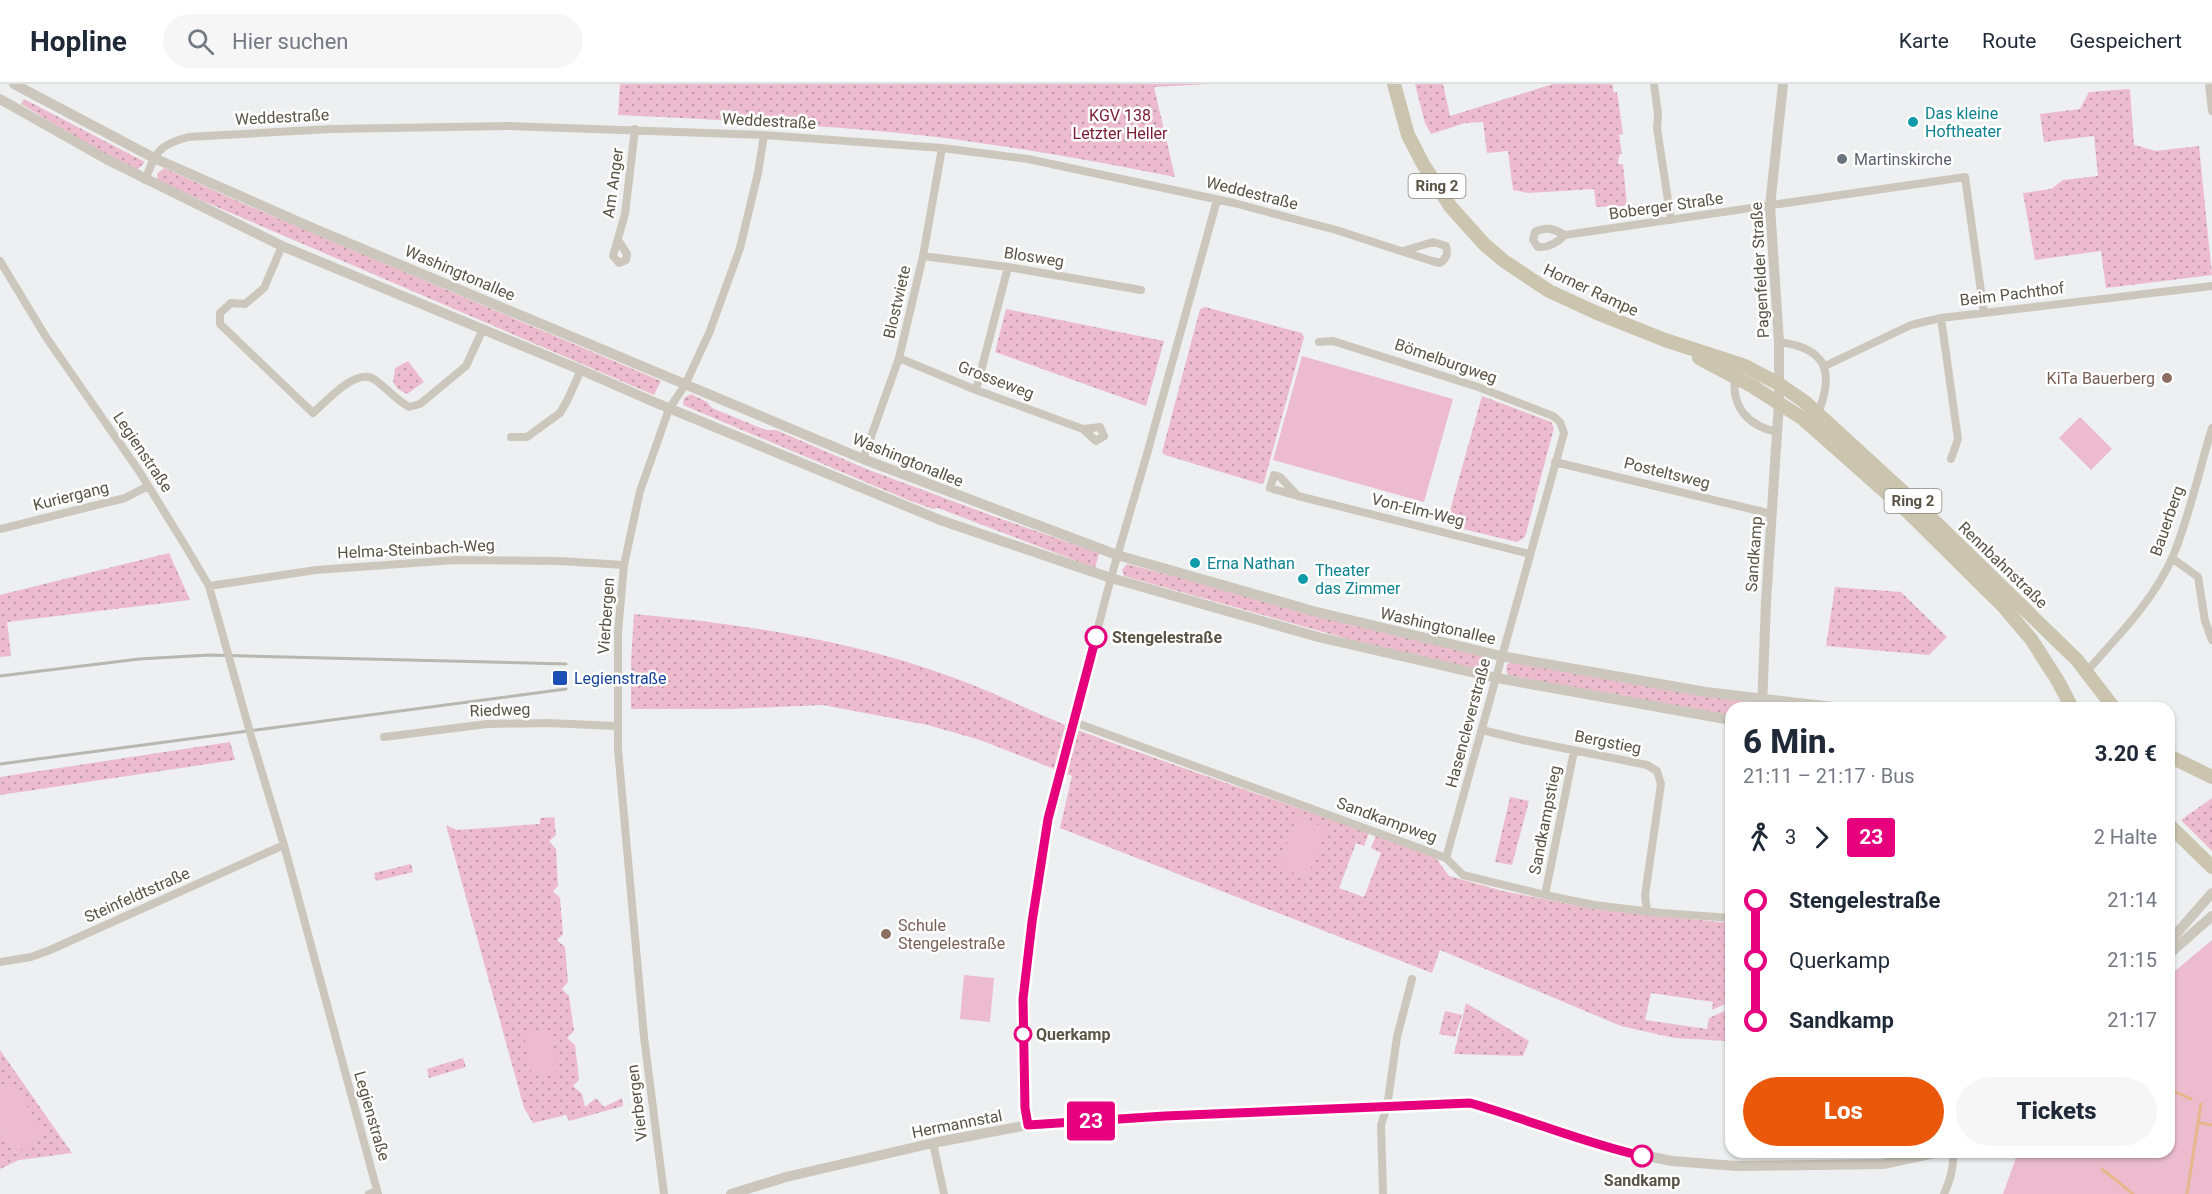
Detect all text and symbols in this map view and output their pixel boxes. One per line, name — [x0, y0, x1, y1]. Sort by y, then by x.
search box — [163, 14, 583, 68]
text: Hopline — [30, 25, 127, 58]
icon: search — [184, 25, 217, 58]
text: Hier suchen — [232, 29, 349, 54]
text: Karte — [1899, 29, 1949, 53]
text: Route — [1982, 29, 2036, 53]
text: Gespeichert — [2069, 29, 2182, 53]
place label: Das kleine Hoftheater — [1925, 104, 2002, 141]
street label: Weddestraße — [234, 105, 330, 129]
park label: KGV 138 Letzter Heller — [1073, 106, 1168, 143]
street label: Weddestraße — [721, 109, 817, 133]
marker: Das kleine Hoftheater — [1906, 115, 1920, 129]
street label: Am Anger — [599, 146, 627, 219]
place label: Martinskirche — [1854, 150, 1952, 169]
marker: Martinskirche — [1835, 152, 1849, 166]
street label: Weddestraße — [1204, 172, 1300, 214]
road number: Ring 2 — [1408, 174, 1466, 198]
street label: Boberger Straße — [1608, 189, 1724, 223]
street label: Pagenfelder Straße — [1747, 201, 1773, 339]
street label: Washingtonallee — [402, 241, 518, 305]
street label: Blosweg — [1003, 243, 1065, 271]
street label: Horner Rampe — [1540, 260, 1642, 320]
street label: Blostwiete — [879, 264, 915, 340]
street label: Beim Pachthof — [1959, 278, 2066, 310]
street label: Bömelburgweg — [1392, 335, 1500, 387]
street label: Grosseweg — [955, 357, 1037, 403]
place label: KiTa Bauerberg — [2047, 369, 2155, 388]
marker: KiTa Bauerberg — [2160, 371, 2174, 385]
street label: Legienstraße — [109, 408, 177, 496]
street label: Washingtonallee — [850, 429, 966, 491]
street label: Posteltsweg — [1622, 453, 1712, 493]
street label: Kuriergang — [31, 477, 111, 515]
street label: Bauerberg — [2146, 483, 2188, 559]
street label: Von-Elm-Weg — [1370, 489, 1466, 531]
road number: Ring 2 — [1884, 489, 1942, 513]
street label: Sandkamp — [1742, 515, 1766, 593]
street label: Rennbahnstraße — [1954, 518, 2052, 612]
street label: Helma-Steinbach-Weg — [337, 535, 495, 563]
place label: Erna Nathan — [1207, 554, 1295, 573]
marker: Erna Nathan — [1188, 556, 1202, 570]
place label: Theater das Zimmer — [1315, 561, 1401, 598]
marker: Theater das Zimmer — [1296, 572, 1310, 586]
street label: Vierbergen — [594, 577, 618, 655]
street label: Washingtonallee — [1378, 603, 1498, 649]
marker: Stengelestraße — [1085, 626, 1107, 648]
place label: Stengelestraße — [1112, 628, 1222, 647]
street label: Hasencleverstraße — [1442, 656, 1494, 790]
marker: Legienstraße — [551, 669, 569, 687]
place label: Legienstraße — [574, 669, 667, 688]
street label: Riedweg — [469, 699, 531, 721]
text: 6 Min. — [1743, 722, 1836, 761]
street label: Bergstieg — [1573, 726, 1643, 758]
text: 3.20 € — [2095, 741, 2157, 766]
street label: Sandkampstieg — [1525, 764, 1565, 876]
text: 21:11 – 21:17 · Bus — [1743, 764, 1915, 788]
street label: Sandkampweg — [1334, 793, 1440, 847]
icon: walk — [1743, 821, 1776, 854]
icon: forward — [1805, 821, 1838, 854]
text: 3 — [1785, 825, 1796, 849]
text: 23 — [1859, 825, 1883, 849]
text: 2 Halte — [2094, 825, 2157, 849]
street label: Steinfeldtstraße — [81, 863, 193, 927]
text: Stengelestraße — [1789, 888, 1940, 913]
text: 21:14 — [2107, 888, 2157, 912]
place label: Schule Stengelestraße — [898, 916, 1005, 953]
marker: Schule Stengelestraße — [879, 927, 893, 941]
text: Querkamp — [1789, 948, 1890, 973]
text: 21:15 — [2107, 948, 2157, 972]
text: Sandkamp — [1789, 1008, 1894, 1033]
text: 21:17 — [2107, 1008, 2157, 1032]
marker: Querkamp — [1014, 1025, 1032, 1043]
place label: Querkamp — [1036, 1025, 1110, 1044]
street label: Vierbergen — [623, 1064, 651, 1142]
street label: Legienstraße — [350, 1069, 394, 1163]
button: Los — [1743, 1077, 1944, 1146]
button: Tickets — [1956, 1077, 2157, 1146]
line badge: 23 — [1064, 1102, 1118, 1140]
street label: Hermannstal — [910, 1106, 1004, 1142]
text: 23 — [1079, 1109, 1103, 1133]
marker: Sandkamp — [1631, 1145, 1653, 1167]
place label: Sandkamp — [1604, 1171, 1680, 1190]

